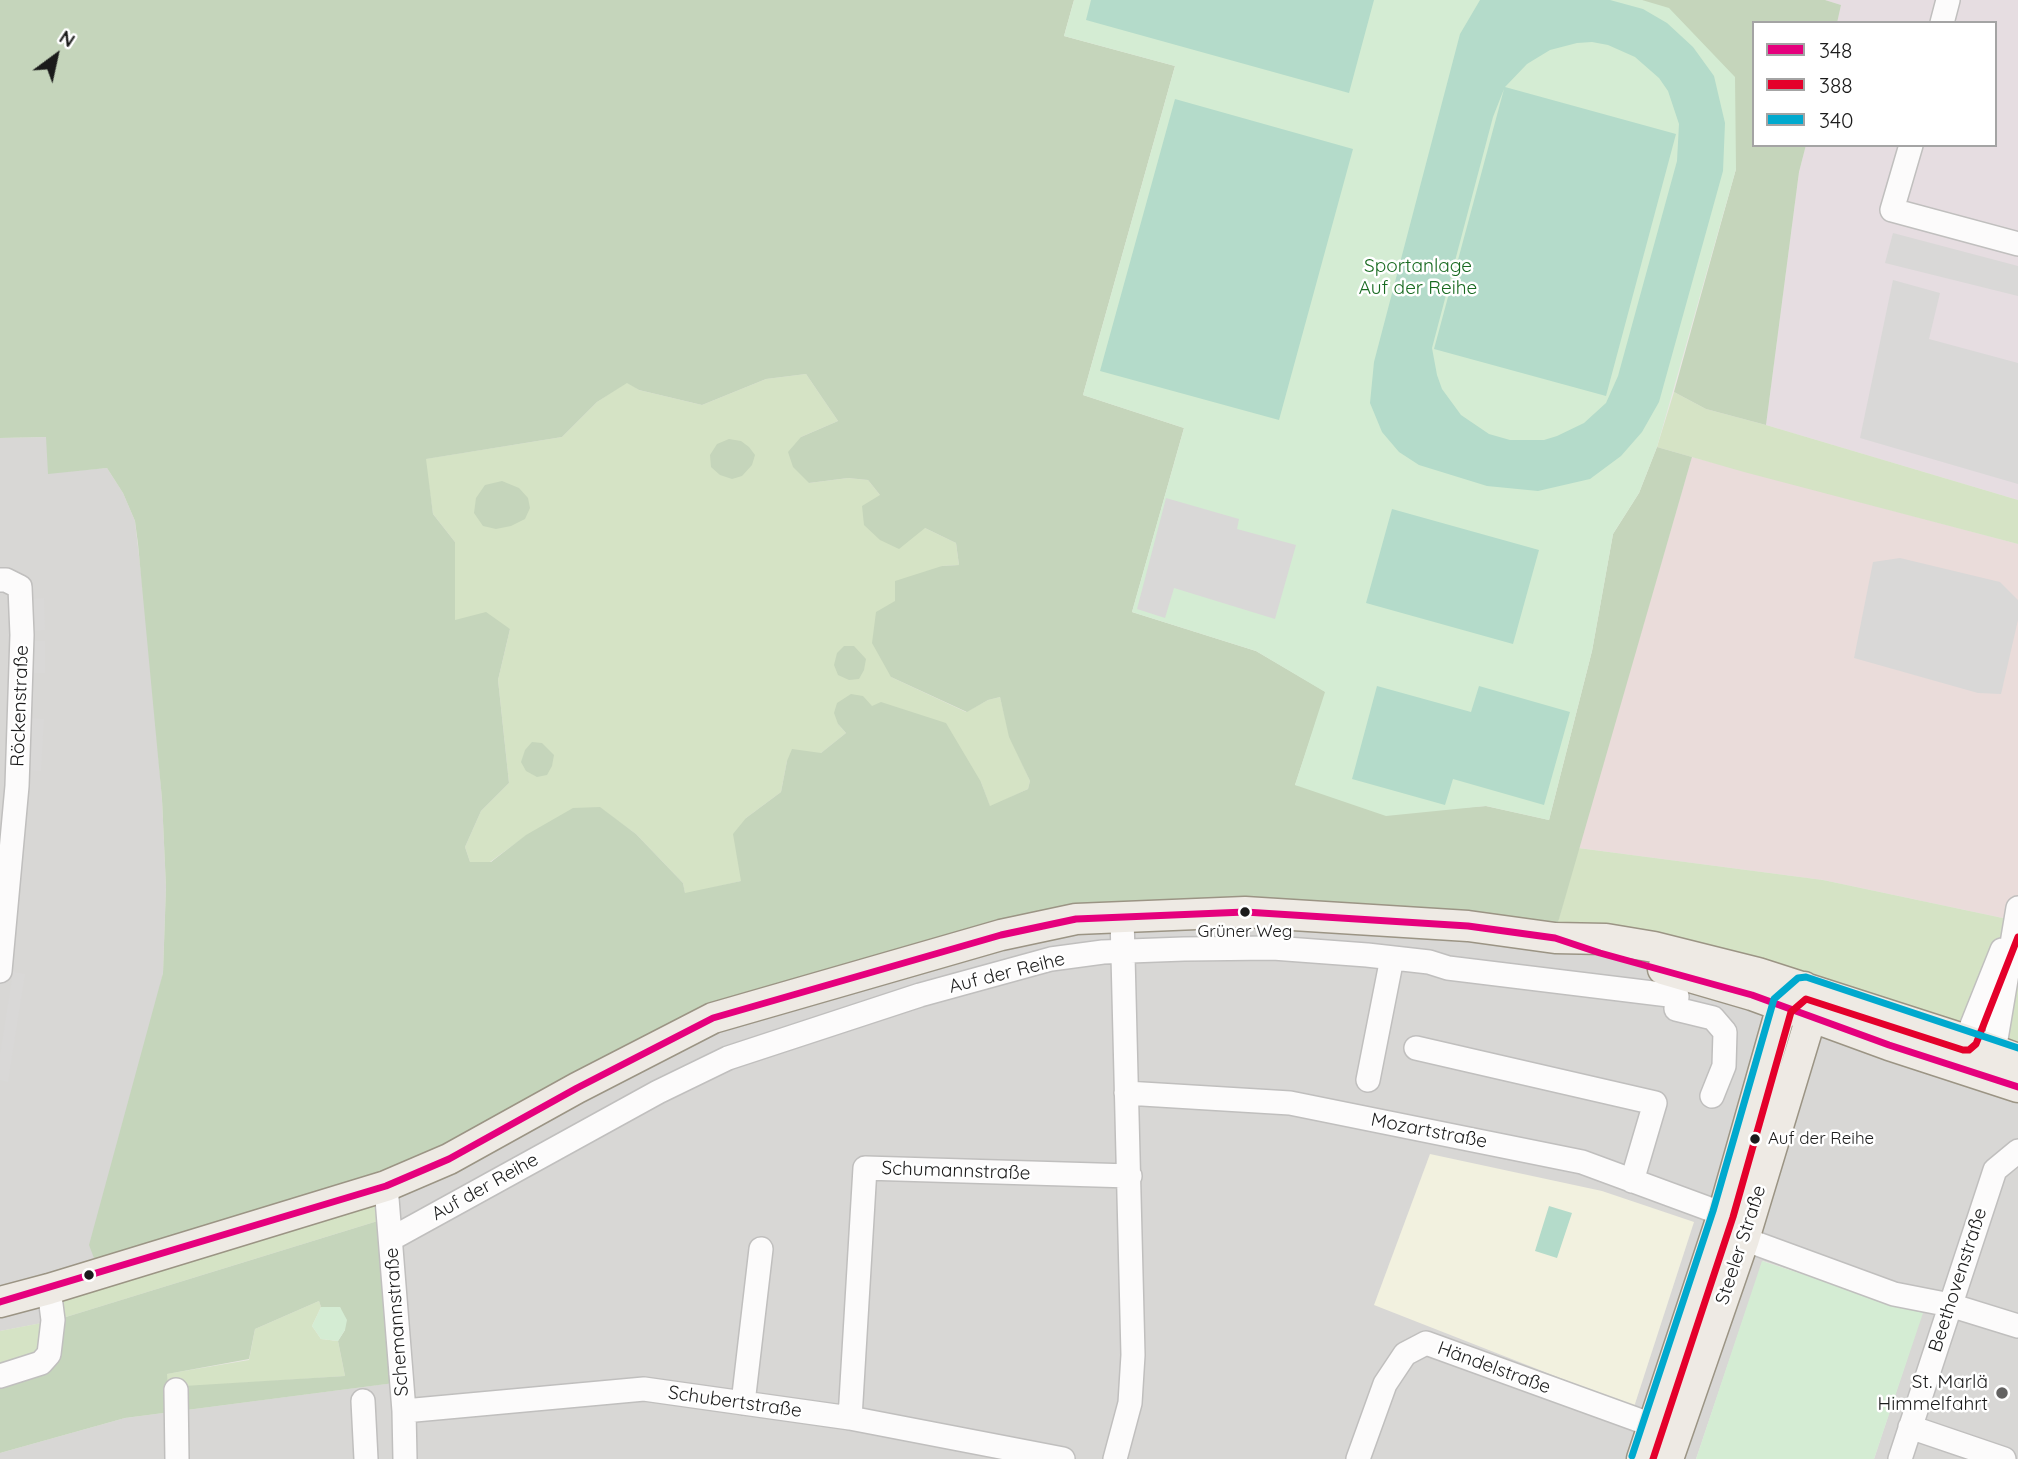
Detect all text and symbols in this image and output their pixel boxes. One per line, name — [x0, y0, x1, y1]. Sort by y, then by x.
north arrow — [21, 21, 91, 91]
legend — [1752, 21, 1997, 147]
text: N — [55, 25, 80, 52]
text: 348 — [1819, 37, 1852, 63]
text: 388 — [1819, 72, 1853, 98]
text: 340 — [1819, 107, 1854, 133]
park label: Sportanlage Auf der Reihe — [1359, 255, 1477, 299]
street label: Röckenstraße — [6, 645, 34, 767]
marker: Grüner Weg — [1238, 905, 1252, 919]
place label: Grüner Weg — [1198, 922, 1292, 942]
street label: Auf der Reihe — [947, 948, 1067, 998]
street label: Mozartstraße — [1369, 1109, 1489, 1153]
place label: Auf der Reihe — [1768, 1129, 1874, 1149]
marker: Auf der Reihe — [1748, 1132, 1762, 1146]
street label: Auf der Reihe — [428, 1148, 542, 1226]
street label: Schumannstraße — [881, 1157, 1031, 1185]
street label: Steeler Straße — [1711, 1183, 1771, 1307]
street label: Beethovenstraße — [1924, 1205, 1992, 1355]
street label: Schemannstraße — [380, 1247, 414, 1397]
unlabelled marker — [82, 1268, 96, 1282]
street label: Händelstraße — [1434, 1337, 1554, 1399]
place label: St. Marlä Himmelfahrt — [1878, 1371, 1988, 1415]
street label: Schubertstraße — [667, 1381, 803, 1423]
marker: St. Marlä Himmelfahrt — [1994, 1385, 2010, 1401]

